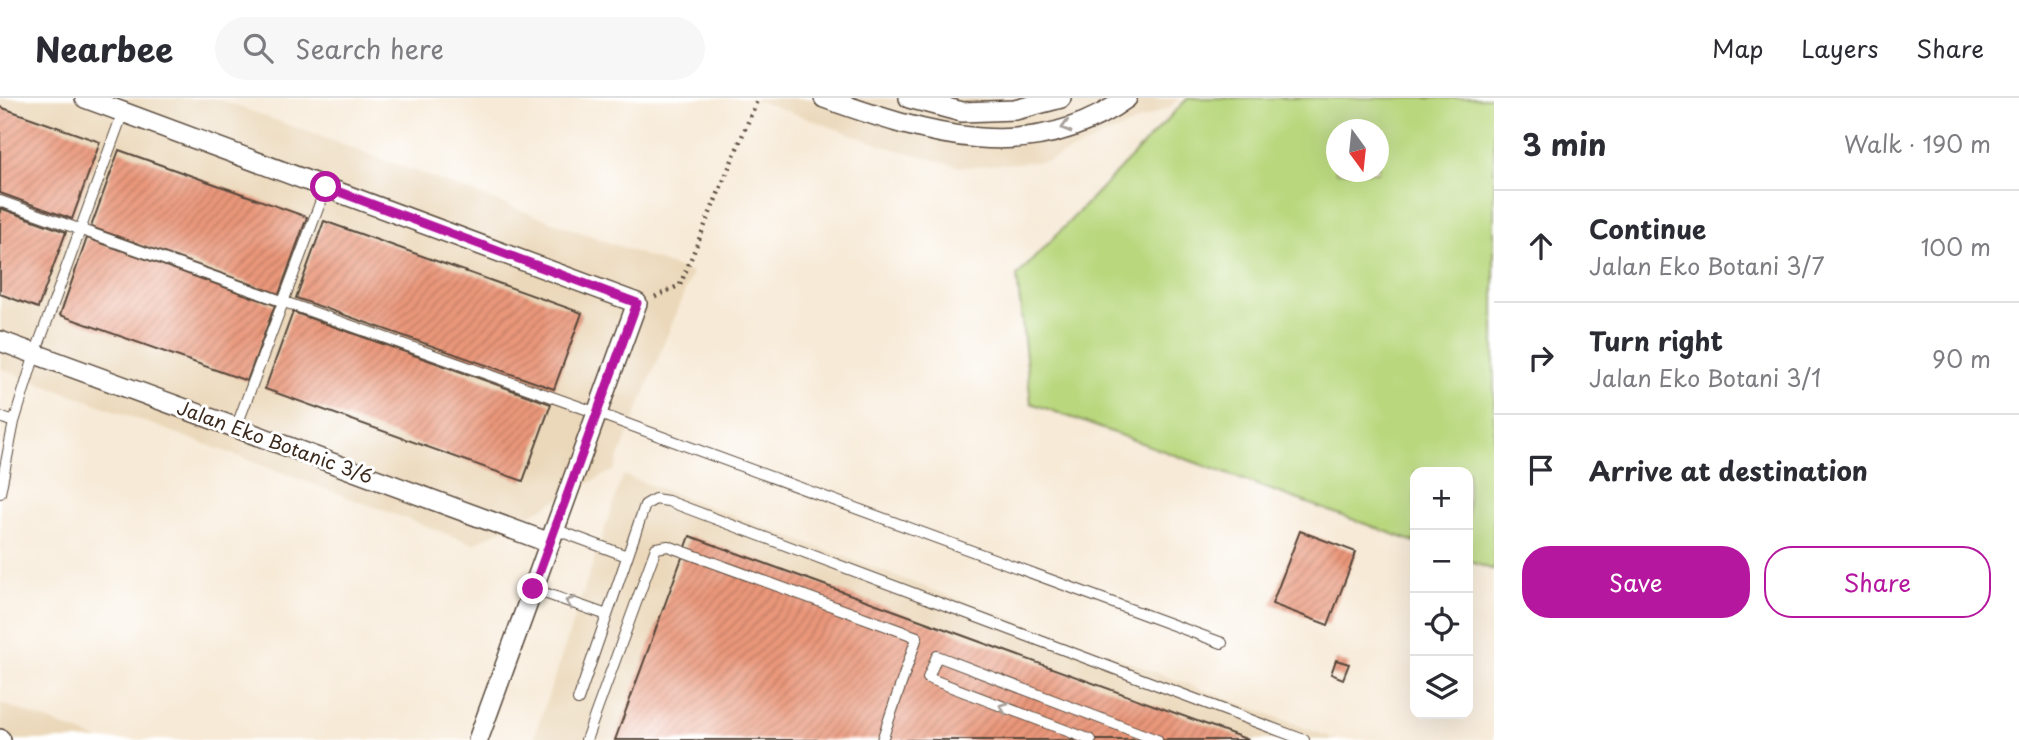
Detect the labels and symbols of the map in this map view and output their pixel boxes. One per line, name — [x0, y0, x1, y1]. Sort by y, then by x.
one-way arrow — [1060, 119, 1072, 134]
north arrow — [1326, 119, 1389, 182]
route start — [310, 171, 341, 202]
street label: Jalan Eko Botanic 3/6 — [173, 393, 377, 490]
route end — [517, 573, 548, 604]
one-way arrow — [564, 596, 576, 610]
one-way arrow — [999, 701, 1011, 715]

